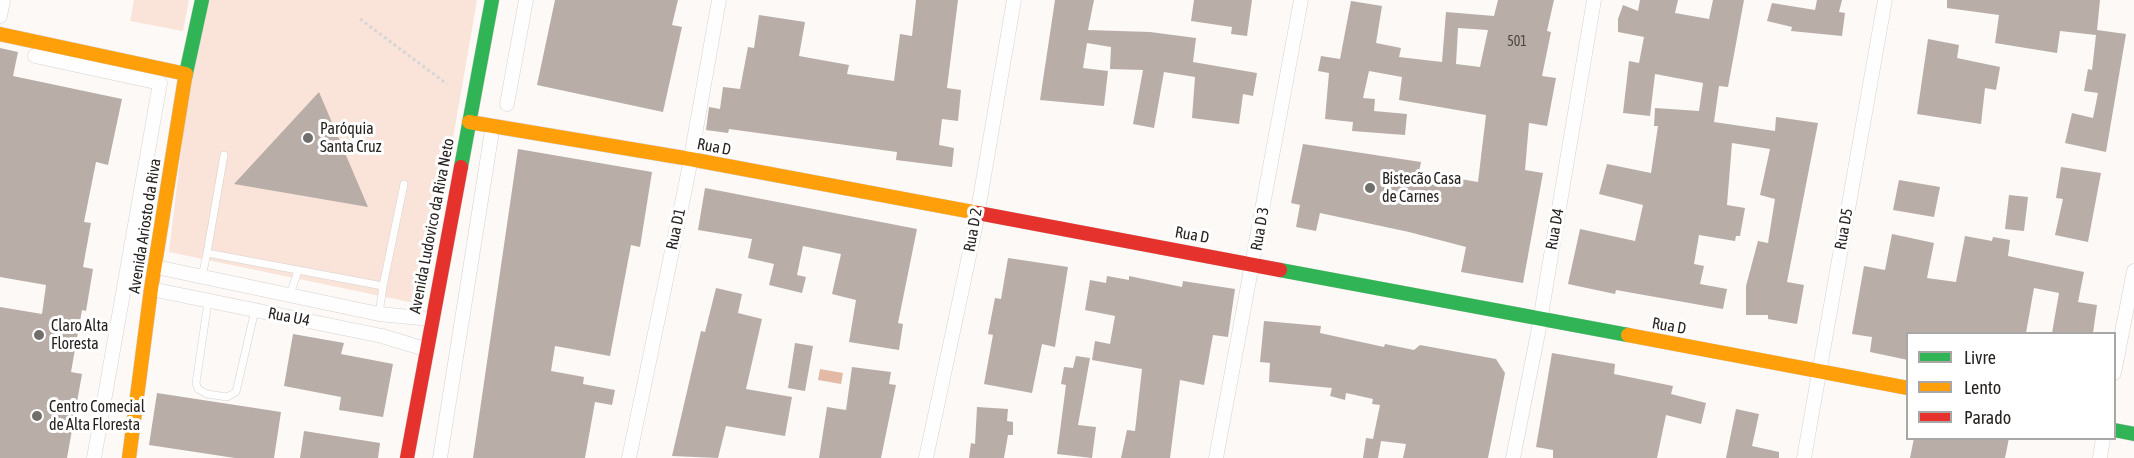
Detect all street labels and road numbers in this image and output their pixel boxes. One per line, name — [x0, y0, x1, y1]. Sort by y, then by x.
street label: Rua D — [695, 134, 733, 160]
street label: Avenida Ludovico da Riva Neto — [406, 137, 458, 315]
street label: Avenida Ariosto da Riva — [125, 157, 165, 295]
street label: Rua D 3 — [1247, 206, 1273, 252]
street label: Rua D1 — [662, 207, 690, 251]
street label: Rua D 2 — [960, 207, 986, 253]
street label: Rua D4 — [1542, 207, 1568, 251]
street label: Rua D5 — [1831, 207, 1857, 251]
street label: Rua D — [1173, 223, 1211, 247]
street label: Rua U4 — [266, 304, 312, 330]
street label: Rua D — [1650, 314, 1688, 338]

